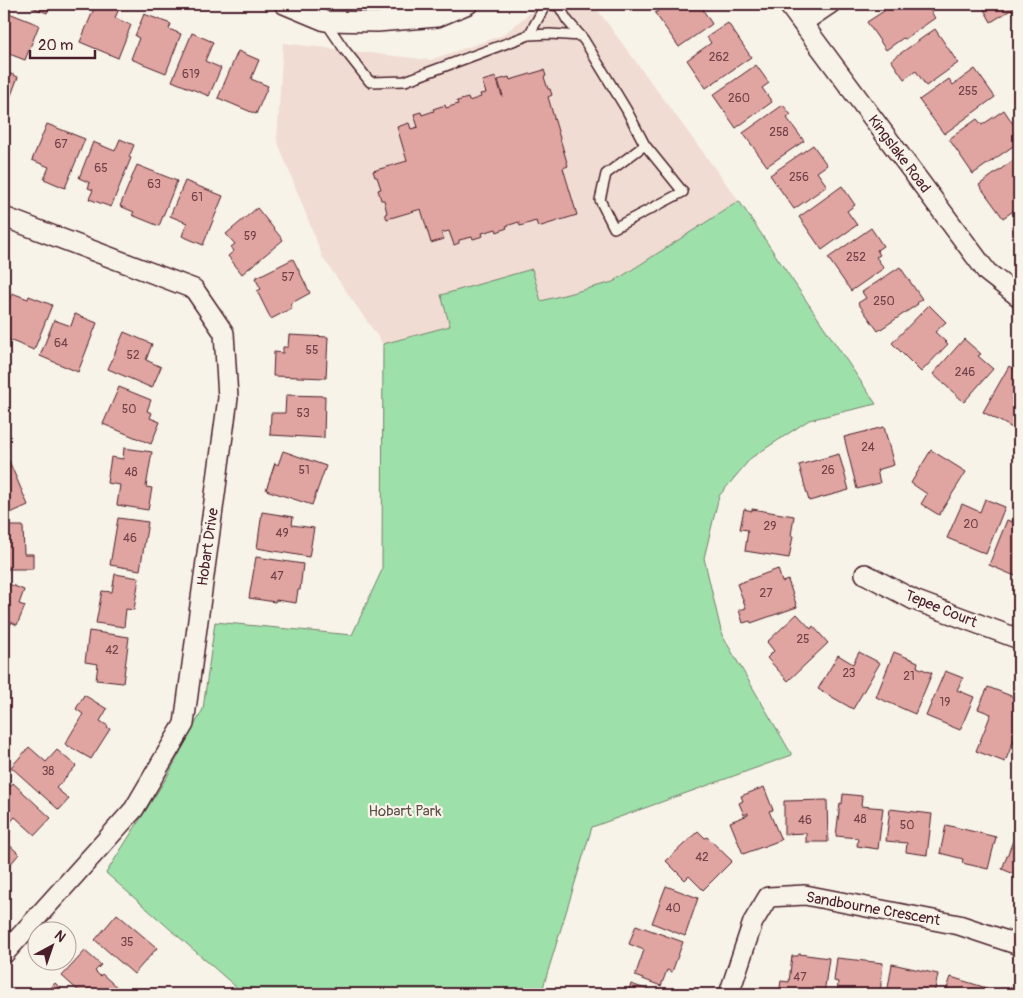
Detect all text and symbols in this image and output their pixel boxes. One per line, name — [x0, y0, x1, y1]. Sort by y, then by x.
scale bar — [30, 28, 95, 60]
text: 20 m — [38, 36, 73, 55]
house number: 262 — [709, 50, 729, 65]
house number: 619 — [182, 67, 200, 82]
house number: 255 — [958, 84, 978, 99]
house number: 260 — [728, 91, 750, 106]
street label: Kingslake Road — [863, 111, 935, 197]
house number: 258 — [769, 125, 789, 140]
house number: 67 — [54, 137, 68, 152]
house number: 65 — [94, 161, 108, 176]
house number: 256 — [789, 170, 809, 185]
house number: 63 — [147, 177, 161, 192]
house number: 61 — [191, 190, 203, 205]
house number: 59 — [244, 229, 256, 244]
house number: 252 — [846, 250, 866, 265]
house number: 57 — [282, 270, 295, 285]
house number: 250 — [873, 294, 895, 309]
house number: 64 — [54, 336, 68, 351]
house number: 55 — [305, 343, 319, 358]
house number: 52 — [126, 348, 140, 363]
house number: 246 — [955, 365, 975, 380]
house number: 50 — [122, 402, 136, 417]
house number: 53 — [296, 406, 310, 421]
house number: 24 — [861, 440, 875, 455]
house number: 51 — [298, 463, 310, 478]
house number: 26 — [821, 463, 835, 478]
house number: 48 — [124, 465, 138, 480]
street label: Hobart Drive — [193, 506, 223, 587]
house number: 20 — [964, 517, 978, 532]
house number: 29 — [764, 519, 776, 534]
house number: 49 — [275, 526, 289, 541]
house number: 46 — [123, 531, 137, 546]
house number: 47 — [270, 569, 284, 584]
house number: 27 — [759, 586, 773, 601]
street label: Tepee Court — [902, 586, 981, 632]
house number: 25 — [796, 632, 810, 647]
house number: 42 — [105, 643, 119, 658]
house number: 23 — [842, 666, 856, 681]
house number: 21 — [903, 669, 915, 684]
house number: 19 — [940, 695, 950, 710]
house number: 38 — [42, 764, 54, 779]
park label: Hobart Park — [369, 802, 442, 821]
house number: 48 — [853, 812, 867, 827]
house number: 46 — [798, 813, 812, 828]
house number: 50 — [900, 818, 914, 833]
house number: 42 — [695, 850, 709, 865]
street label: Sandbourne Crescent — [804, 888, 943, 930]
house number: 40 — [665, 901, 681, 916]
north arrow — [28, 920, 78, 970]
text: N — [51, 927, 69, 946]
house number: 35 — [120, 935, 134, 950]
house number: 47 — [793, 970, 807, 985]

